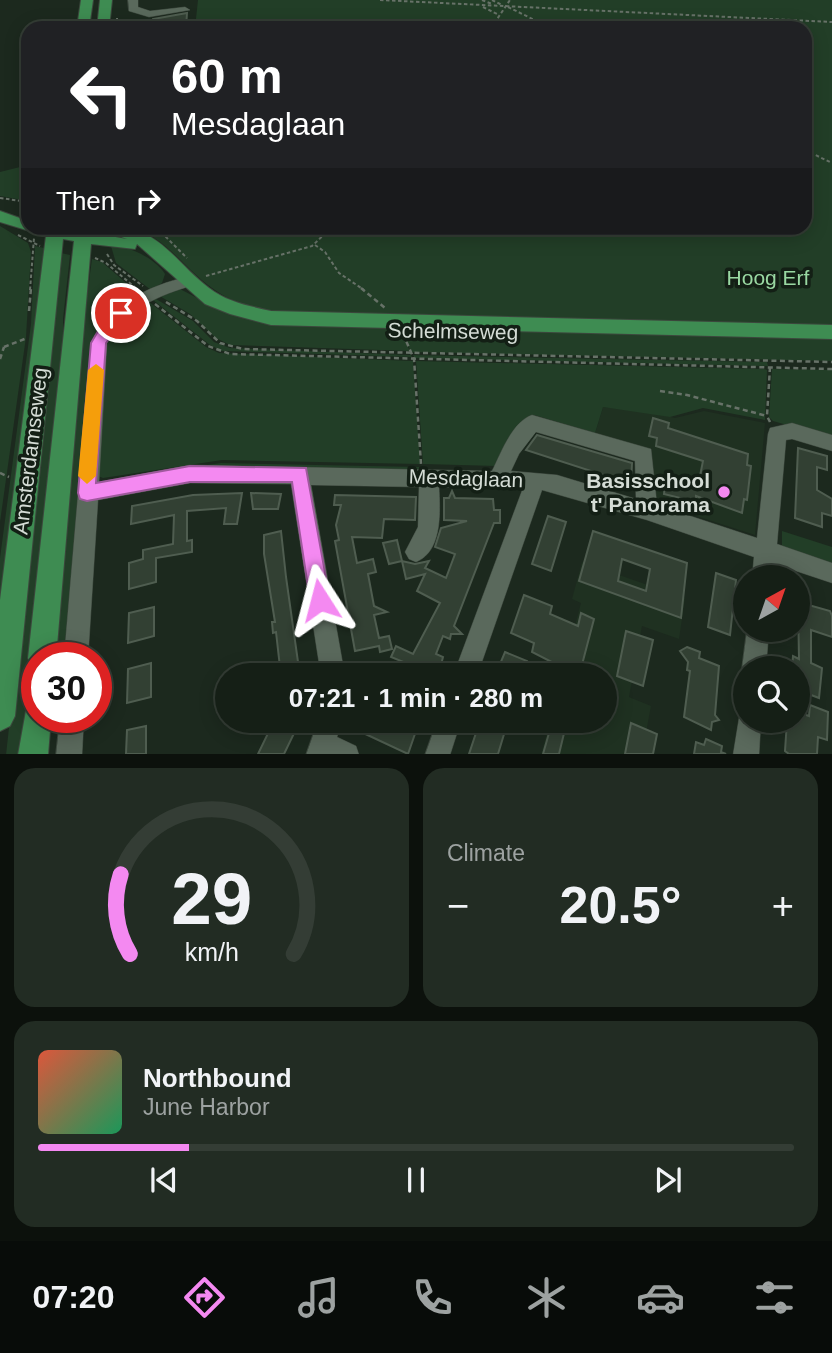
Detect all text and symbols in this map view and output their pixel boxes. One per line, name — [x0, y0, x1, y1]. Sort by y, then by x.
icon: left — [56, 49, 147, 140]
text: 60 m — [171, 49, 283, 103]
text: Mesdaglaan — [171, 106, 345, 142]
icon: right — [129, 182, 167, 220]
text: Then — [56, 186, 115, 216]
park label: Hoog Erf — [727, 266, 810, 289]
pin — [91, 283, 151, 343]
icon: arrive — [102, 294, 140, 332]
street label: Schelmseweg — [387, 318, 519, 344]
street label: Amsterdamseweg — [8, 366, 52, 536]
street label: Mesdaglaan — [408, 465, 524, 491]
place label: Basisschool t' Panorama — [586, 469, 710, 516]
marker: Basisschool t' Panorama — [716, 484, 732, 500]
position arrow — [283, 563, 357, 637]
north arrow — [733, 565, 810, 642]
map controls — [733, 565, 810, 733]
speed limit sign: 30 — [21, 642, 112, 733]
button: search — [733, 656, 810, 733]
text: 07:21 · 1 min · 280 m — [289, 683, 543, 713]
text: Climate — [447, 840, 525, 866]
text: 29 — [171, 858, 252, 939]
text: 20.5° — [559, 876, 682, 934]
text: − — [447, 885, 469, 927]
text: + — [772, 885, 794, 927]
text: km/h — [184, 937, 239, 965]
text: Northbound — [143, 1063, 292, 1093]
text: June Harbor — [143, 1094, 270, 1120]
icon: previous — [145, 1161, 183, 1199]
icon: pause — [397, 1161, 435, 1199]
icon: next — [649, 1161, 687, 1199]
icon: directions — [180, 1273, 229, 1322]
icon: music — [294, 1273, 343, 1322]
icon: phone — [408, 1273, 457, 1322]
icon: climate — [522, 1273, 571, 1322]
icon: car — [636, 1273, 685, 1322]
icon: filters — [750, 1273, 799, 1322]
text: 07:20 — [33, 1279, 114, 1315]

